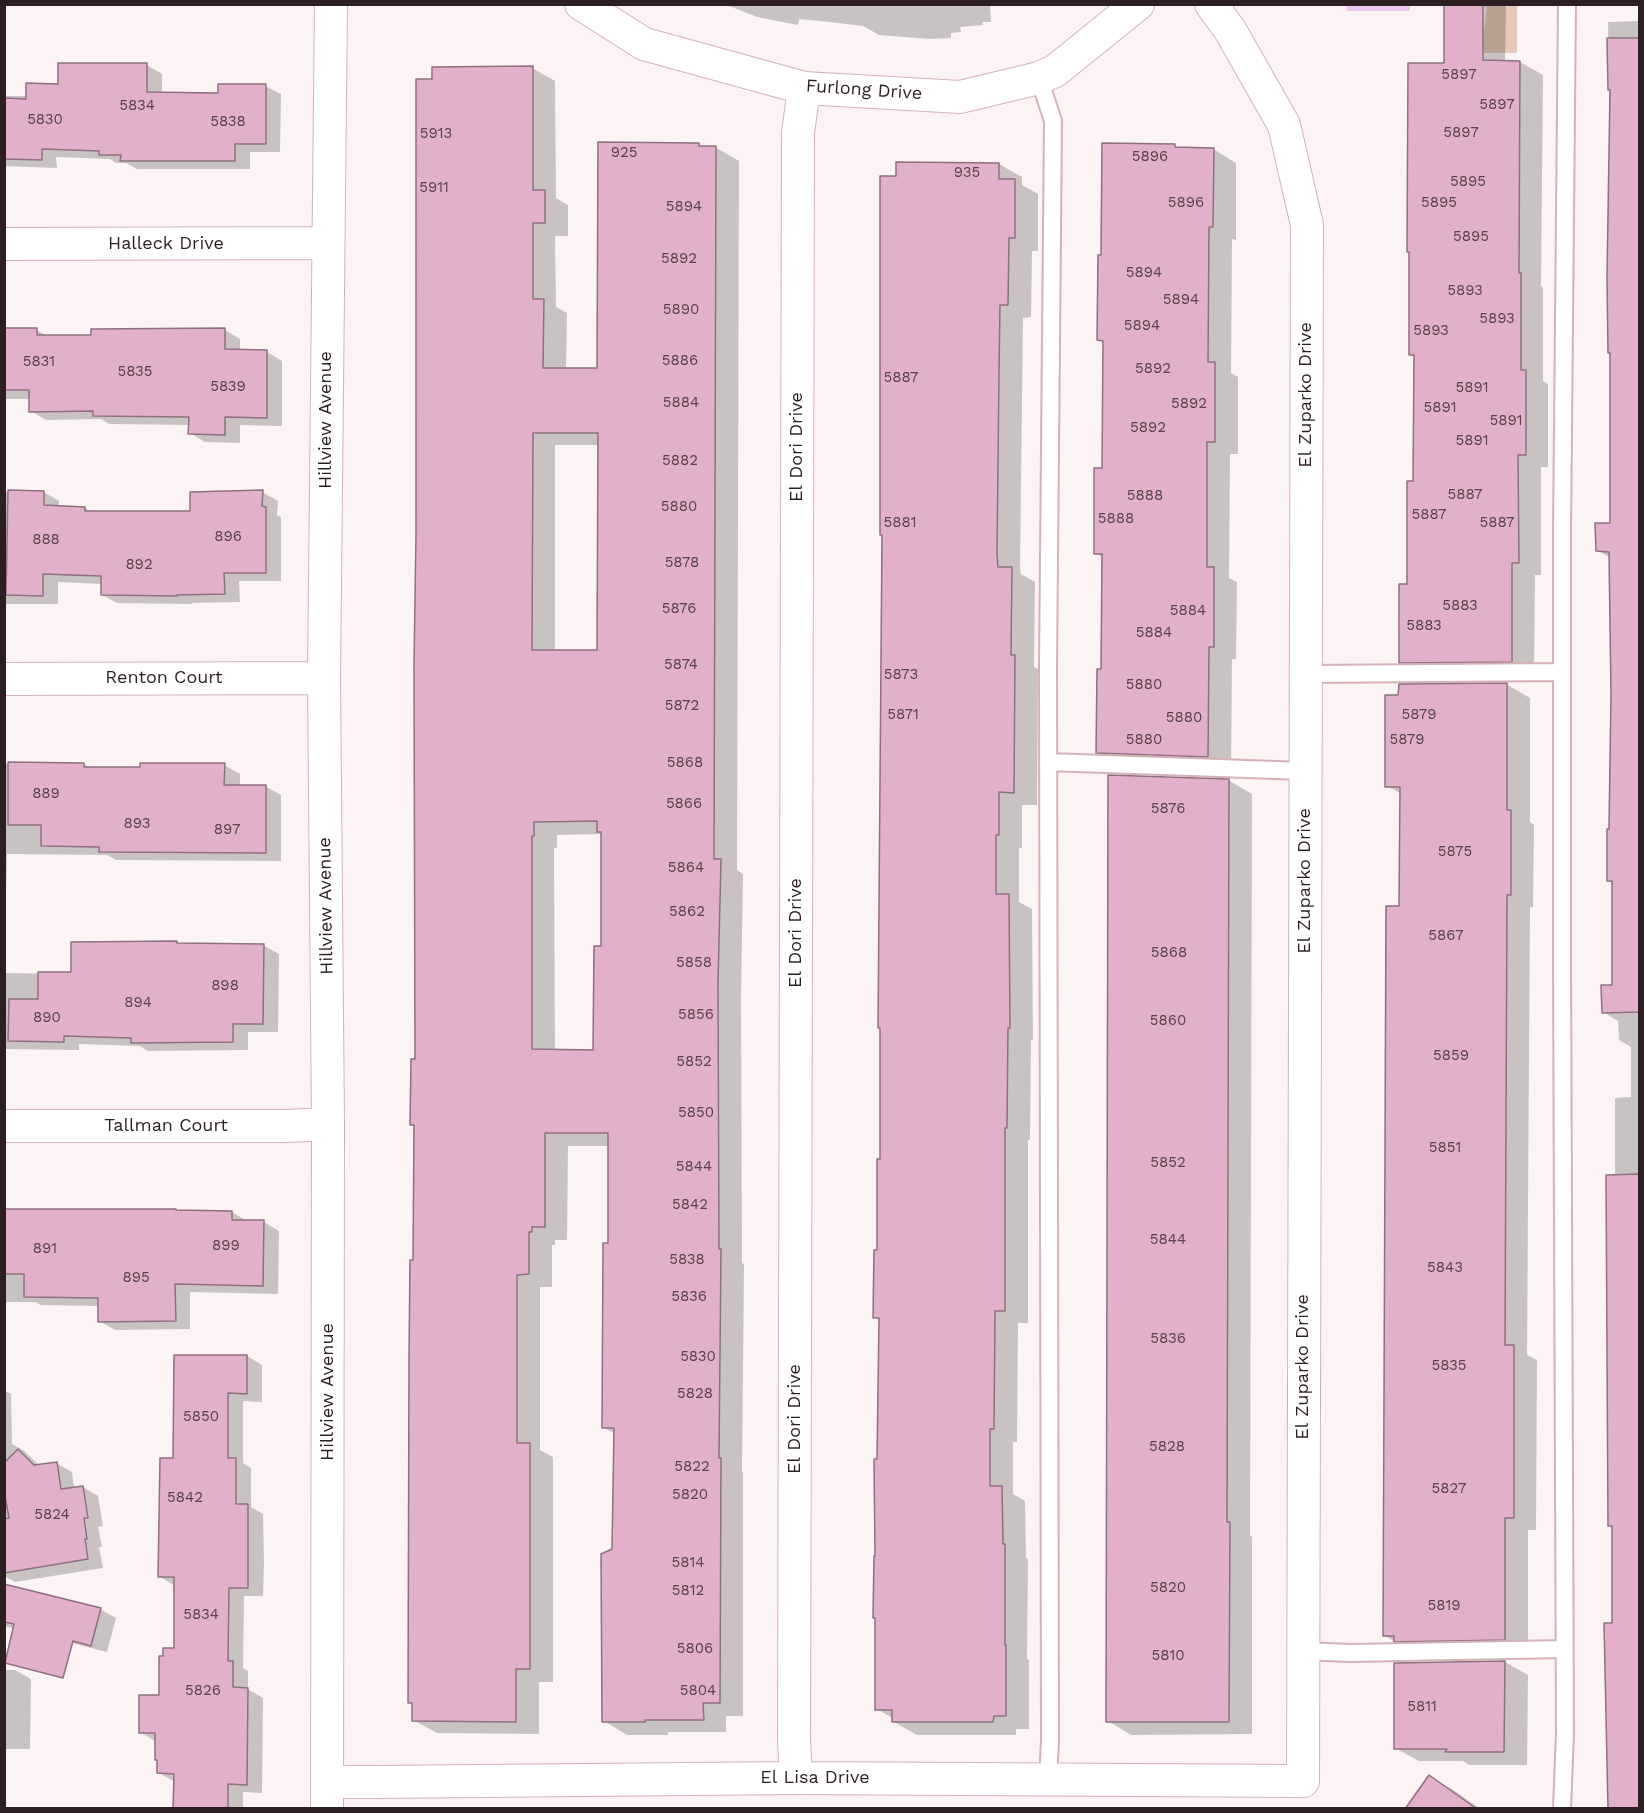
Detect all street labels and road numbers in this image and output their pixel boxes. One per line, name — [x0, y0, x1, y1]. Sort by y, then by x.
street label: Furlong Drive — [805, 75, 923, 105]
street label: Halleck Drive — [108, 233, 224, 255]
street label: El Zuparko Drive — [1295, 322, 1317, 468]
street label: Hillview Avenue — [315, 351, 337, 489]
street label: El Dori Drive — [786, 392, 808, 502]
street label: Renton Court — [105, 667, 223, 689]
street label: El Zuparko Drive — [1294, 808, 1316, 954]
street label: Hillview Avenue — [314, 837, 338, 975]
street label: El Dori Drive — [785, 878, 807, 988]
street label: Tallman Court — [104, 1115, 228, 1137]
street label: El Zuparko Drive — [1292, 1294, 1314, 1440]
street label: Hillview Avenue — [317, 1323, 339, 1461]
street label: El Dori Drive — [784, 1364, 806, 1474]
street label: El Lisa Drive — [760, 1767, 870, 1789]

